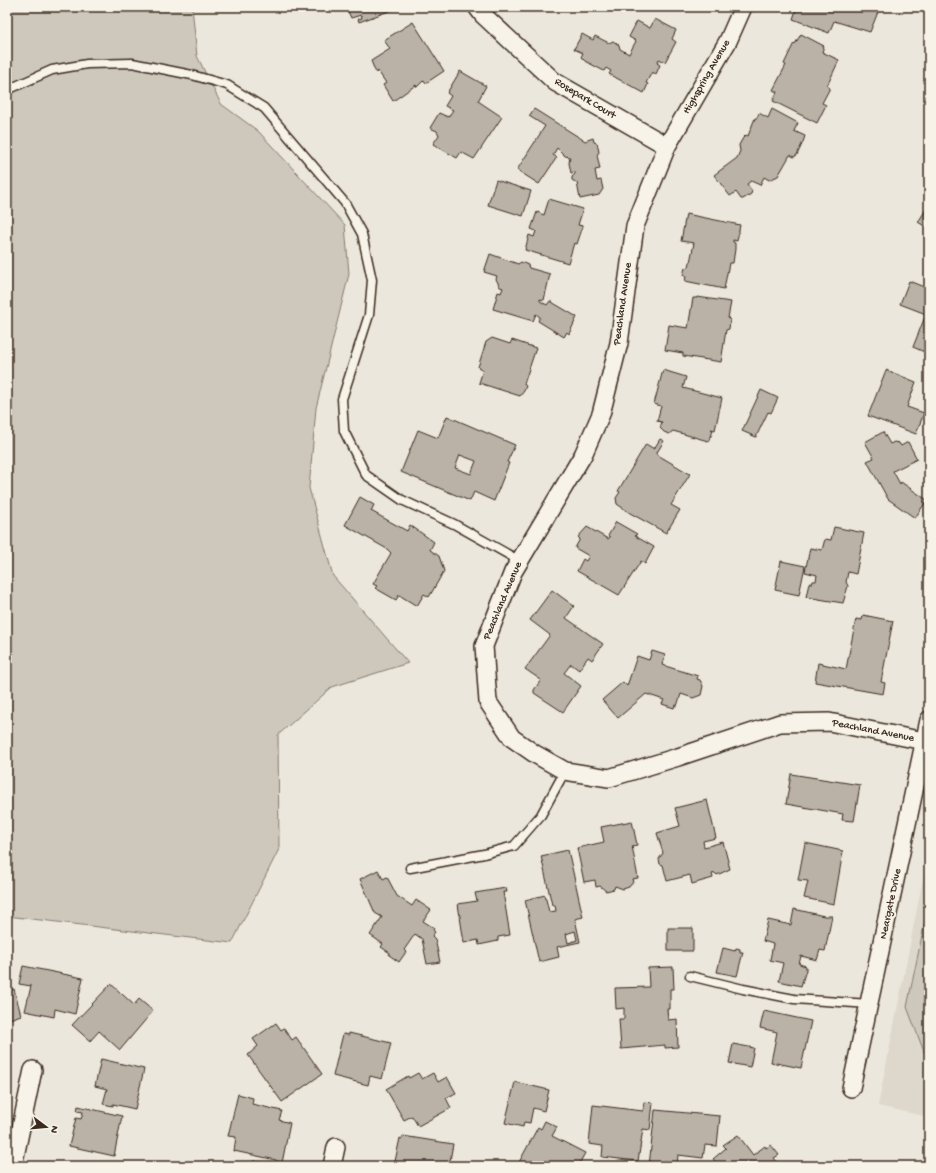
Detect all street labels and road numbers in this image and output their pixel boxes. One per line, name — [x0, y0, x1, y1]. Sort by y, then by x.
street label: Highspring Avenue — [681, 37, 733, 116]
street label: Rosepark Court — [552, 76, 619, 123]
street label: Peachland Avenue — [611, 262, 635, 347]
street label: Peachland Avenue — [481, 560, 525, 643]
street label: Peachland Avenue — [830, 717, 915, 745]
street label: Neargate Drive — [878, 867, 904, 940]

